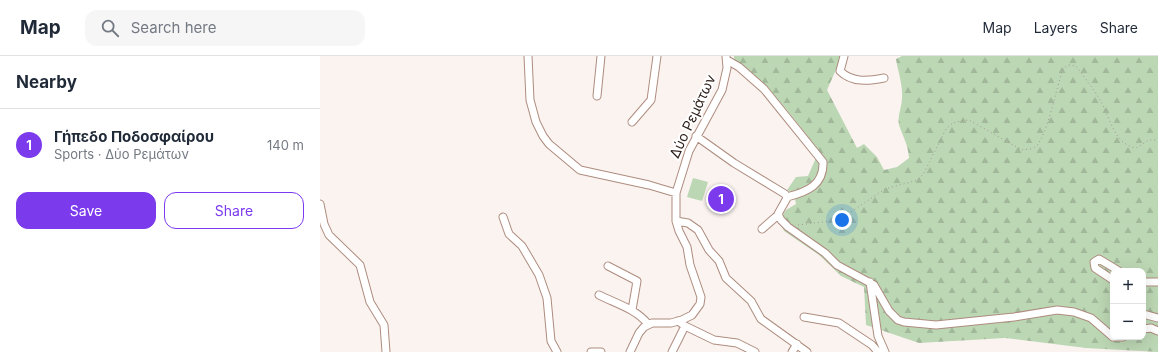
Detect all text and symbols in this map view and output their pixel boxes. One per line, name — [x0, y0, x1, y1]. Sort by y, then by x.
search box — [85, 10, 365, 46]
text: Map — [20, 16, 61, 39]
icon: search — [99, 17, 121, 39]
text: Search here — [131, 18, 216, 37]
text: Map — [983, 19, 1012, 36]
text: Layers — [1034, 19, 1078, 36]
text: Share — [1100, 19, 1138, 36]
text: Nearby — [16, 72, 77, 92]
street label: Δύο Ρεμάτων — [665, 72, 719, 160]
text: Γήπεδο Ποδοσφαίρου — [54, 127, 214, 146]
text: 1 — [26, 137, 32, 153]
text: 140 m — [267, 137, 304, 153]
text: Sports · Δύο Ρεμάτων — [54, 146, 189, 162]
pin: 1 — [708, 184, 734, 214]
button: Save — [16, 192, 156, 229]
button: Share — [164, 192, 304, 229]
your location — [832, 210, 852, 230]
map controls — [1110, 268, 1146, 340]
button: + — [1110, 268, 1146, 304]
button: − — [1110, 304, 1146, 340]

